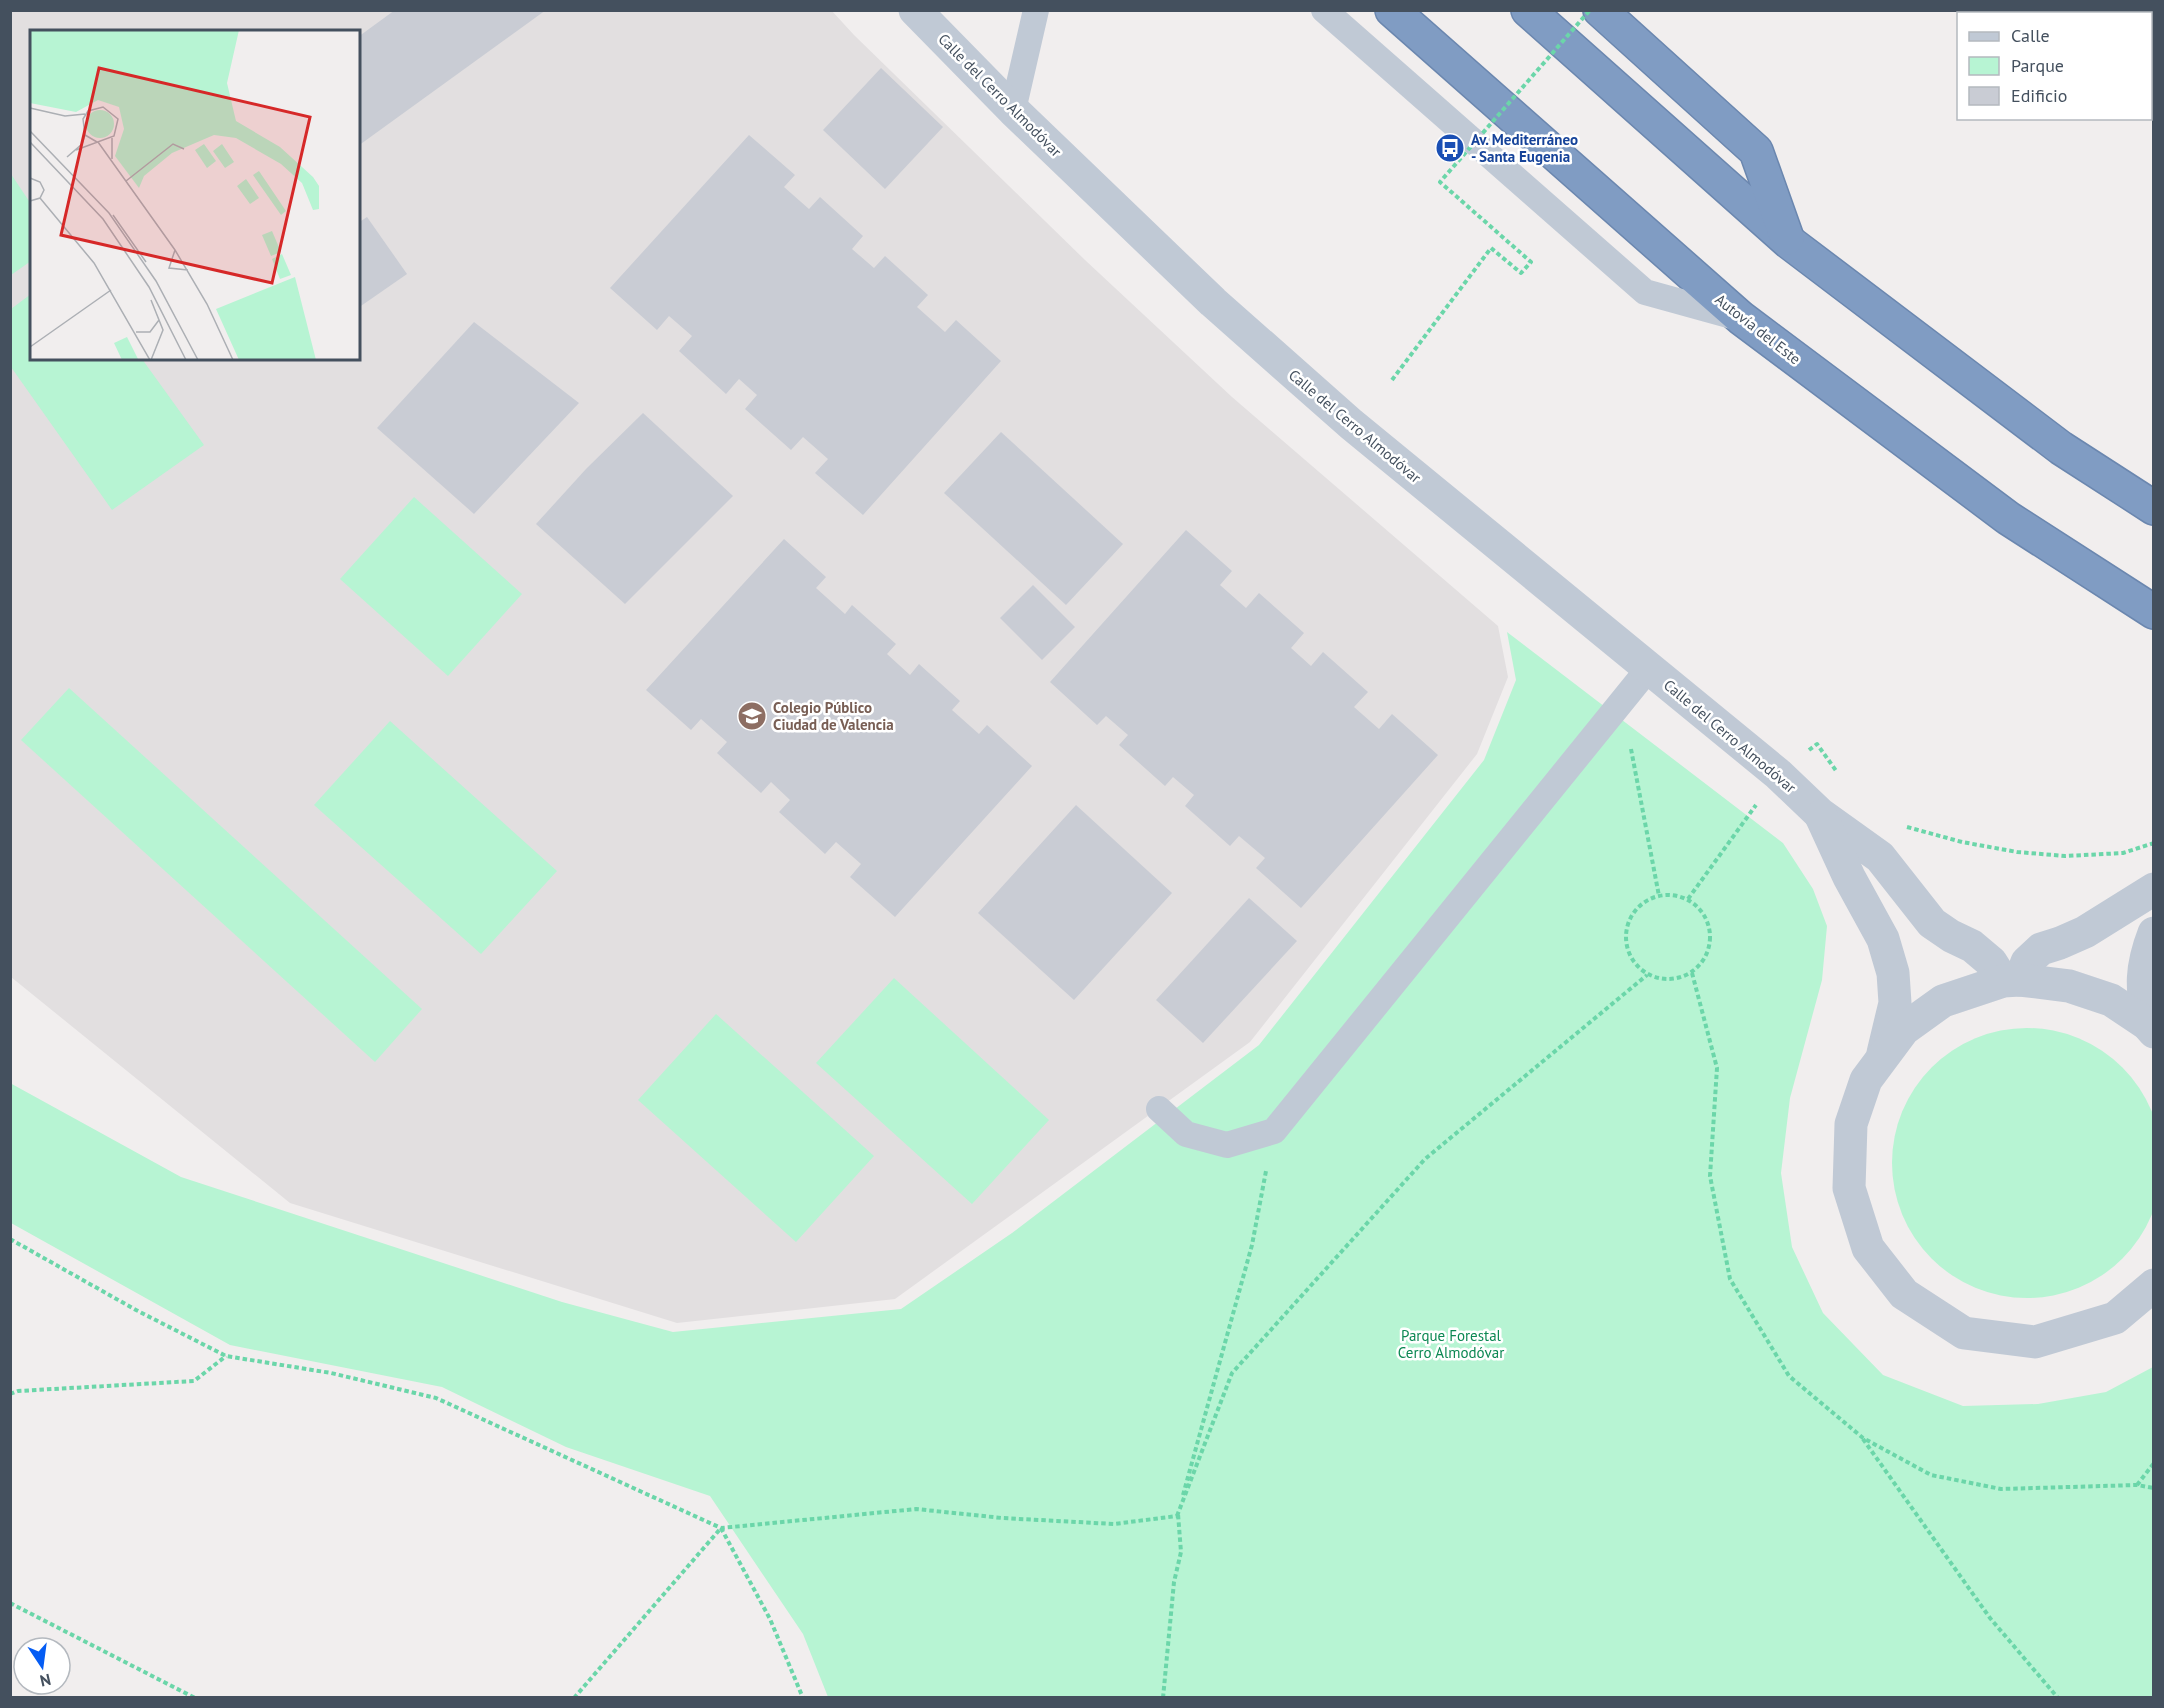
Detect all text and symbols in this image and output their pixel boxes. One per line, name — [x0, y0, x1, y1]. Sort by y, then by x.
legend — [1957, 12, 2152, 120]
text: Calle — [2011, 24, 2050, 47]
street label: Calle del Cerro Almodóvar — [934, 29, 1066, 161]
inset map — [30, 30, 360, 360]
text: Parque — [2011, 54, 2064, 77]
text: Edificio — [2011, 84, 2067, 107]
place label: Av. Mediterráneo - Santa Eugenia — [1471, 130, 1578, 166]
bus stop icon: Av. Mediterráneo - Santa Eugenia — [1434, 132, 1466, 164]
street label: Autovía del Este — [1711, 290, 1805, 368]
street label: Calle del Cerro Almodóvar — [1285, 365, 1425, 487]
street label: Calle del Cerro Almodóvar — [1660, 675, 1800, 797]
place label: Colegio Público Ciudad de Valencia — [773, 698, 894, 734]
school or university icon: Colegio Público Ciudad de Valencia — [736, 700, 768, 732]
park label: Parque Forestal Cerro Almodóvar — [1398, 1326, 1504, 1362]
north arrow — [12, 1636, 72, 1696]
text: N — [38, 1670, 53, 1692]

